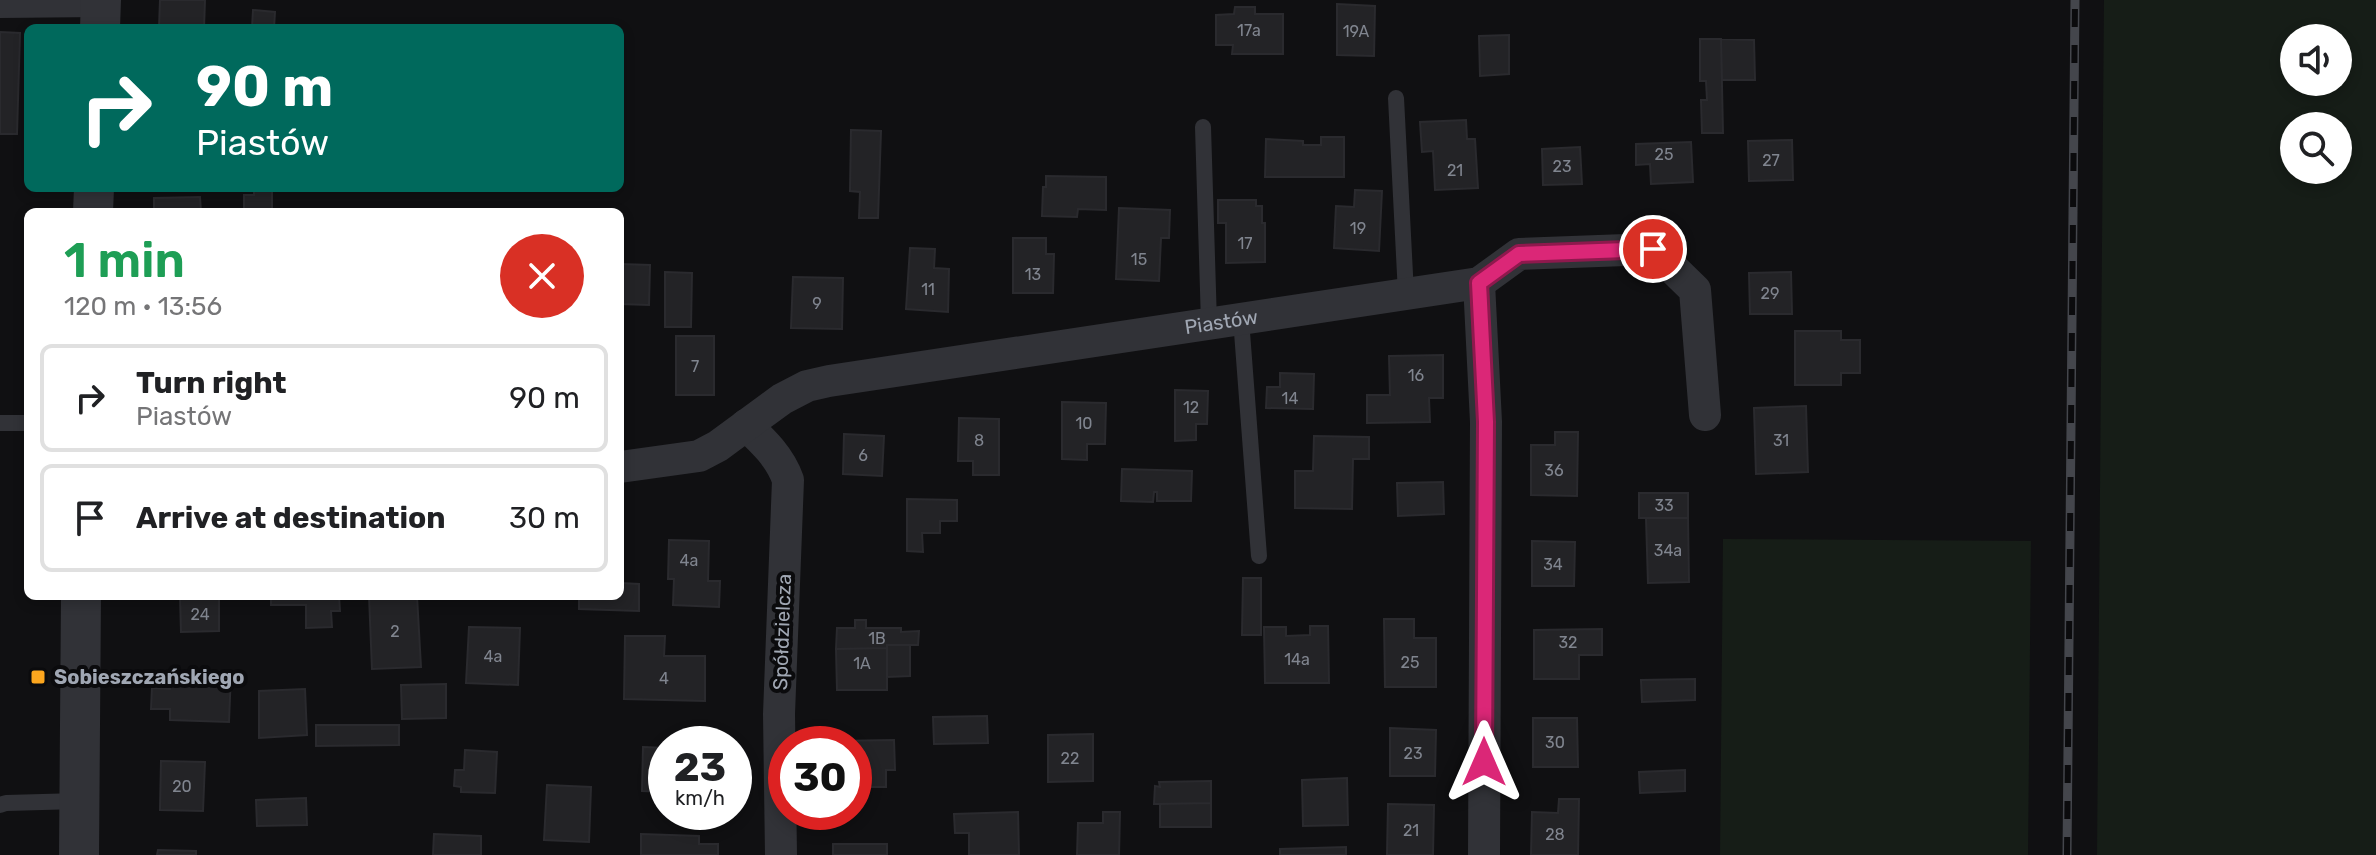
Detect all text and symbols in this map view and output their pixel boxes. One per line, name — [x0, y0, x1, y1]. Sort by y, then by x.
house number: 17a — [1237, 21, 1261, 40]
house number: 19A — [1343, 22, 1370, 41]
map controls — [2280, 24, 2352, 184]
button: sound — [2280, 24, 2352, 96]
text: 90 m — [196, 54, 333, 120]
icon: right — [64, 56, 168, 160]
button: search — [2280, 112, 2352, 184]
text: Piastów — [196, 121, 329, 164]
house number: 25 — [1655, 145, 1673, 164]
house number: 27 — [1762, 151, 1780, 170]
house number: 23 — [1552, 157, 1572, 176]
house number: 21 — [1447, 161, 1463, 180]
pin — [1619, 215, 1687, 283]
house number: 19 — [1350, 219, 1366, 238]
icon: arrive — [1631, 227, 1675, 271]
text: 1 min — [64, 232, 185, 289]
button: close — [500, 234, 584, 318]
house number: 17 — [1237, 234, 1253, 253]
house number: 15 — [1131, 250, 1147, 269]
house number: 13 — [1025, 265, 1041, 284]
house number: 11 — [921, 280, 935, 299]
house number: 29 — [1761, 284, 1779, 303]
text: 120 m · 13:56 — [64, 291, 222, 322]
house number: 9 — [812, 294, 822, 313]
street label: Piastów — [1183, 304, 1260, 339]
house number: 7 — [691, 357, 699, 376]
text: Turn right — [136, 365, 287, 401]
house number: 16 — [1408, 366, 1425, 385]
icon: right — [68, 376, 112, 420]
text: 90 m — [509, 380, 580, 416]
house number: 14 — [1282, 389, 1298, 408]
house number: 12 — [1183, 398, 1199, 417]
text: Piastów — [136, 401, 232, 432]
house number: 10 — [1075, 414, 1093, 433]
house number: 8 — [974, 431, 984, 450]
house number: 31 — [1773, 431, 1789, 450]
house number: 6 — [858, 446, 868, 465]
house number: 36 — [1544, 461, 1564, 480]
icon: arrive — [68, 496, 112, 540]
house number: 33 — [1654, 496, 1674, 515]
text: Arrive at destination — [136, 500, 446, 536]
text: 30 m — [509, 500, 580, 536]
house number: 34a — [1654, 541, 1682, 560]
house number: 4a — [680, 551, 698, 570]
house number: 34 — [1543, 555, 1563, 574]
street label: Spółdzielcza — [768, 573, 796, 691]
house number: 24 — [190, 605, 210, 624]
house number: 2 — [390, 622, 400, 641]
house number: 1B — [868, 629, 886, 648]
house number: 32 — [1558, 633, 1578, 652]
house number: 4a — [484, 647, 502, 666]
house number: 14a — [1284, 650, 1310, 669]
house number: 25 — [1401, 653, 1419, 672]
house number: 1A — [853, 654, 871, 673]
place label: Sobieszczańskiego — [54, 665, 245, 689]
marker: Sobieszczańskiego — [29, 668, 47, 686]
house number: 4 — [659, 669, 669, 688]
position arrow — [1442, 720, 1526, 804]
speed limit sign: 30 — [768, 726, 872, 830]
house number: 30 — [1545, 733, 1565, 752]
text: 23 — [674, 744, 726, 791]
house number: 23 — [1403, 744, 1423, 763]
house number: 22 — [1061, 749, 1079, 768]
house number: 20 — [172, 777, 192, 796]
text: km/h — [675, 786, 725, 810]
house number: 21 — [1403, 821, 1419, 840]
house number: 28 — [1545, 825, 1565, 844]

